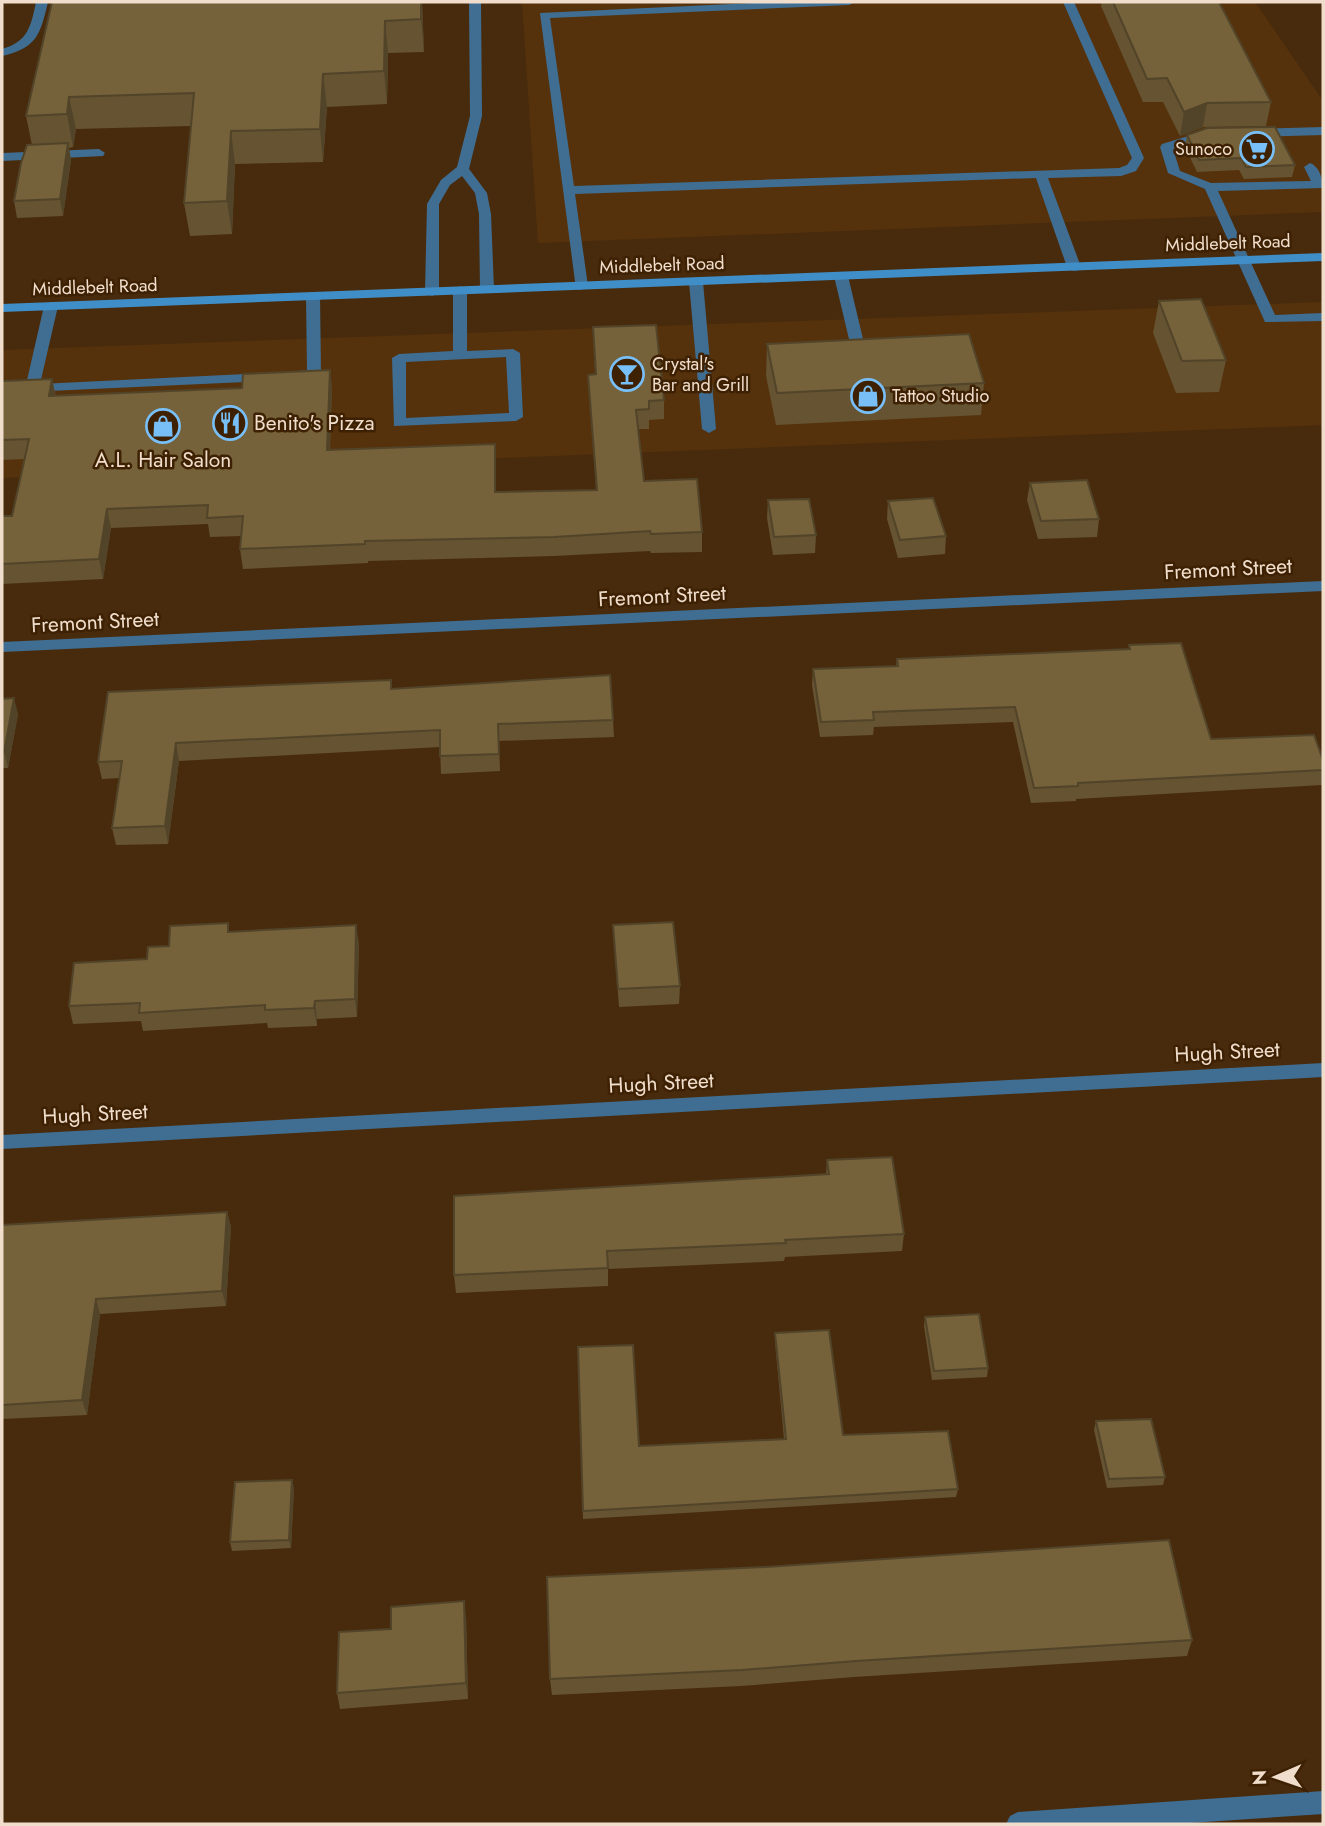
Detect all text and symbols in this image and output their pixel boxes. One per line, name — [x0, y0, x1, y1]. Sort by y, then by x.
supermarket icon: Sunoco — [1238, 130, 1276, 168]
place label: Sunoco — [1175, 136, 1232, 162]
street label: Middlebelt Road — [1165, 228, 1291, 258]
street label: Middlebelt Road — [599, 250, 725, 280]
street label: Middlebelt Road — [32, 272, 158, 302]
place label: Crystal's Bar and Grill — [652, 351, 749, 398]
bar icon: Crystal's Bar and Grill — [608, 355, 646, 393]
shop icon: Tattoo Studio — [849, 377, 887, 415]
place label: Tattoo Studio — [892, 383, 989, 409]
restaurant icon: Benito's Pizza — [211, 404, 249, 442]
shop icon: A.L. Hair Salon — [144, 407, 182, 445]
place label: Benito's Pizza — [254, 408, 375, 438]
place label: A.L. Hair Salon — [95, 445, 231, 475]
street label: Fremont Street — [1163, 551, 1293, 587]
street label: Fremont Street — [597, 578, 727, 614]
street label: Fremont Street — [30, 604, 160, 640]
street label: Hugh Street — [1174, 1034, 1280, 1070]
street label: Hugh Street — [608, 1065, 714, 1101]
street label: Hugh Street — [42, 1096, 148, 1132]
north arrow — [1241, 1742, 1311, 1812]
text: N — [1246, 1770, 1273, 1786]

